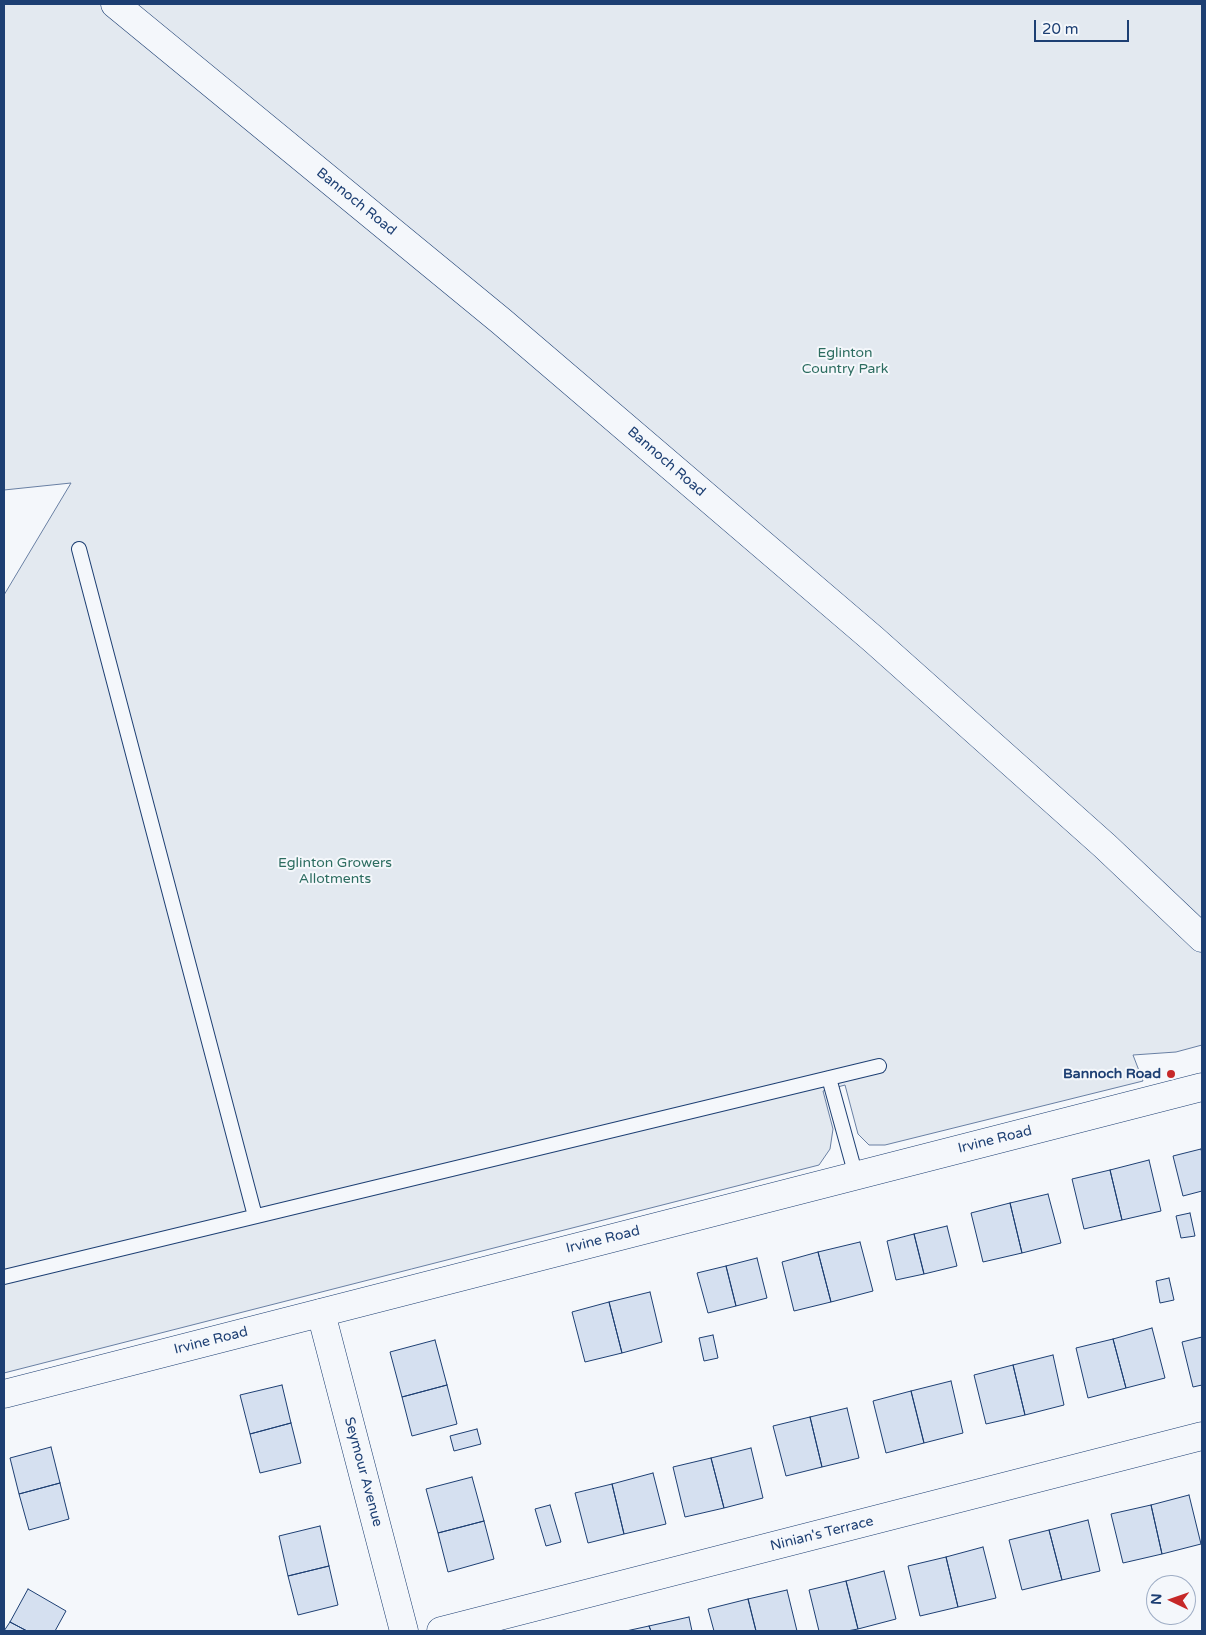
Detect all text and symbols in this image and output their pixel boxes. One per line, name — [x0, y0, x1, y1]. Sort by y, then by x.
scale bar — [1036, 10, 1131, 42]
text: 20 m — [1042, 20, 1079, 38]
street label: Bannoch Road — [313, 165, 399, 239]
park label: Eglinton Country Park — [802, 345, 888, 378]
street label: Bannoch Road — [624, 424, 708, 500]
park label: Eglinton Growers Allotments — [278, 855, 392, 888]
place label: Bannoch Road — [1063, 1066, 1161, 1082]
marker: Bannoch Road — [1165, 1068, 1177, 1080]
street label: Irvine Road — [956, 1123, 1034, 1157]
street label: Irvine Road — [564, 1223, 642, 1257]
street label: Irvine Road — [172, 1324, 250, 1358]
street label: Seymour Avenue — [340, 1415, 386, 1529]
street label: Ninian's Terrace — [769, 1513, 875, 1555]
north arrow — [1146, 1575, 1196, 1625]
text: N — [1148, 1593, 1165, 1605]

